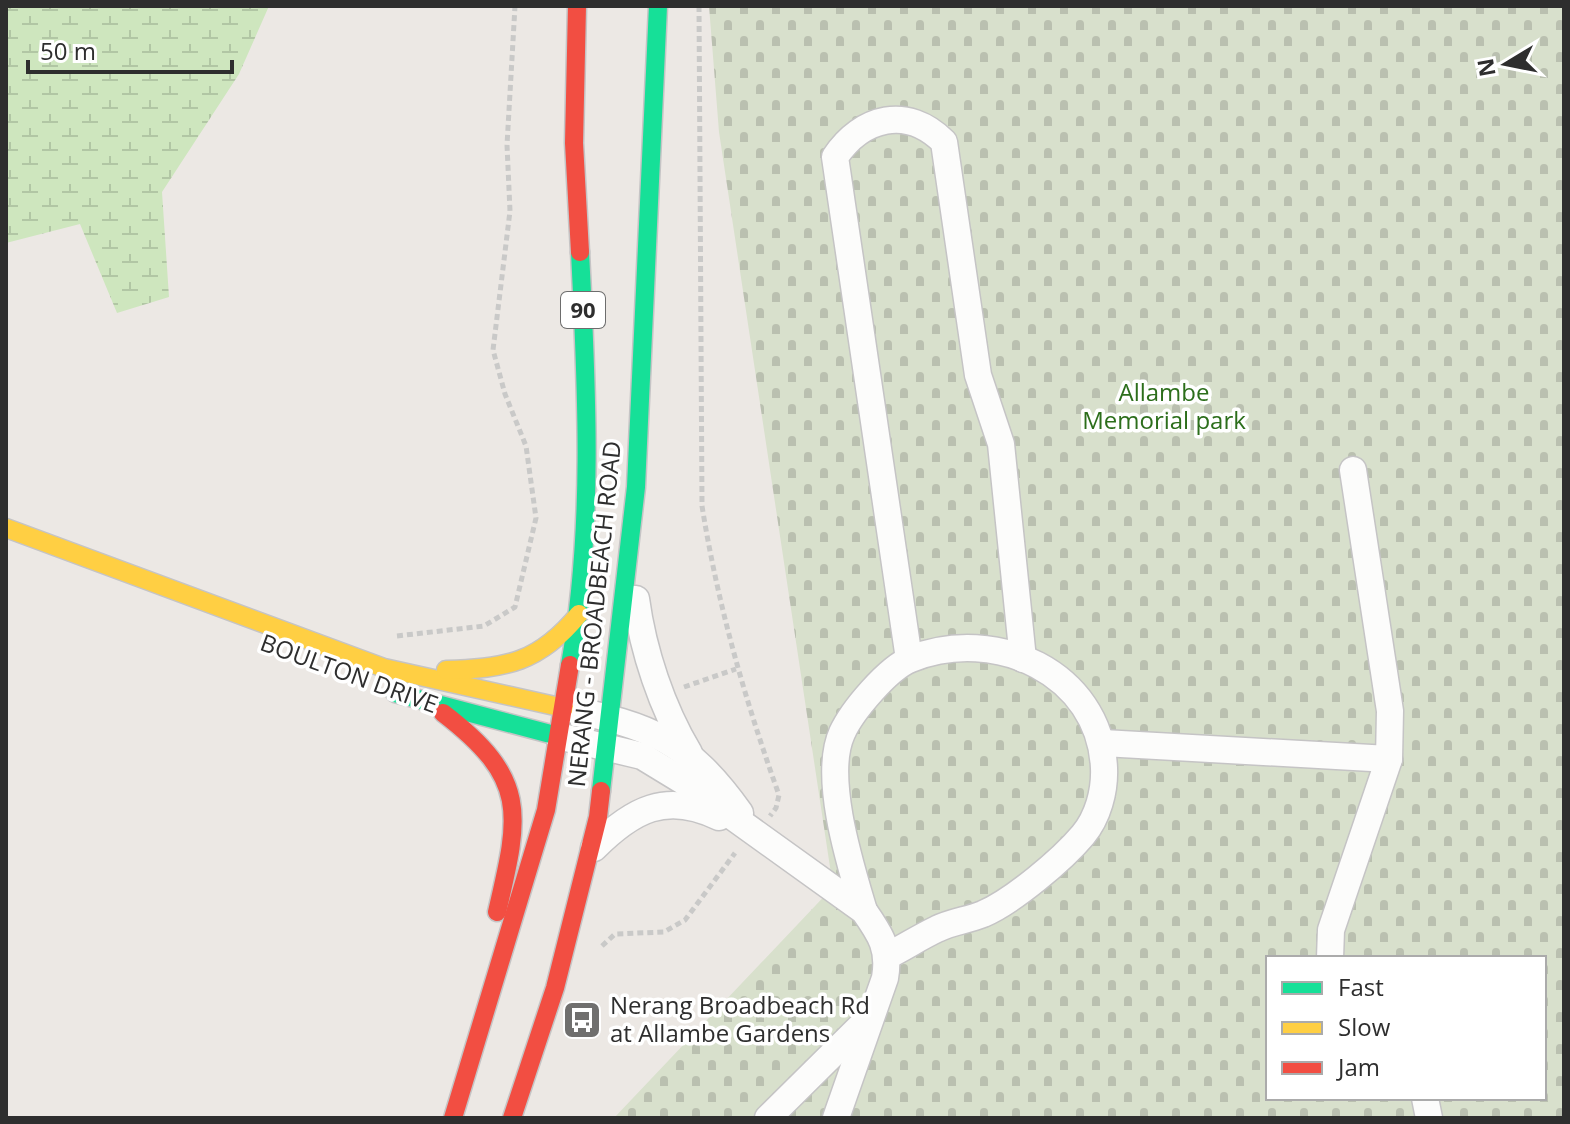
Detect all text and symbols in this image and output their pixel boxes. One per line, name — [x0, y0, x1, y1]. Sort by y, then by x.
scale bar — [28, 24, 232, 74]
north arrow — [1466, 24, 1546, 104]
text: 50 m — [40, 34, 96, 67]
text: N — [1469, 56, 1502, 79]
road number: 90 — [561, 292, 605, 328]
park label: Allambe Memorial park — [1082, 375, 1246, 436]
street label: NERANG - BROADBEACH ROAD — [559, 439, 628, 789]
street label: BOULTON DRIVE — [256, 625, 443, 720]
legend — [1266, 956, 1546, 1100]
text: Fast — [1338, 970, 1384, 1003]
place label: Nerang Broadbeach Rd at Allambe Gardens — [610, 988, 870, 1049]
bus stop icon: Nerang Broadbeach Rd at Allambe Gardens — [561, 999, 603, 1041]
text: Slow — [1338, 1010, 1391, 1043]
text: Jam — [1336, 1050, 1380, 1083]

